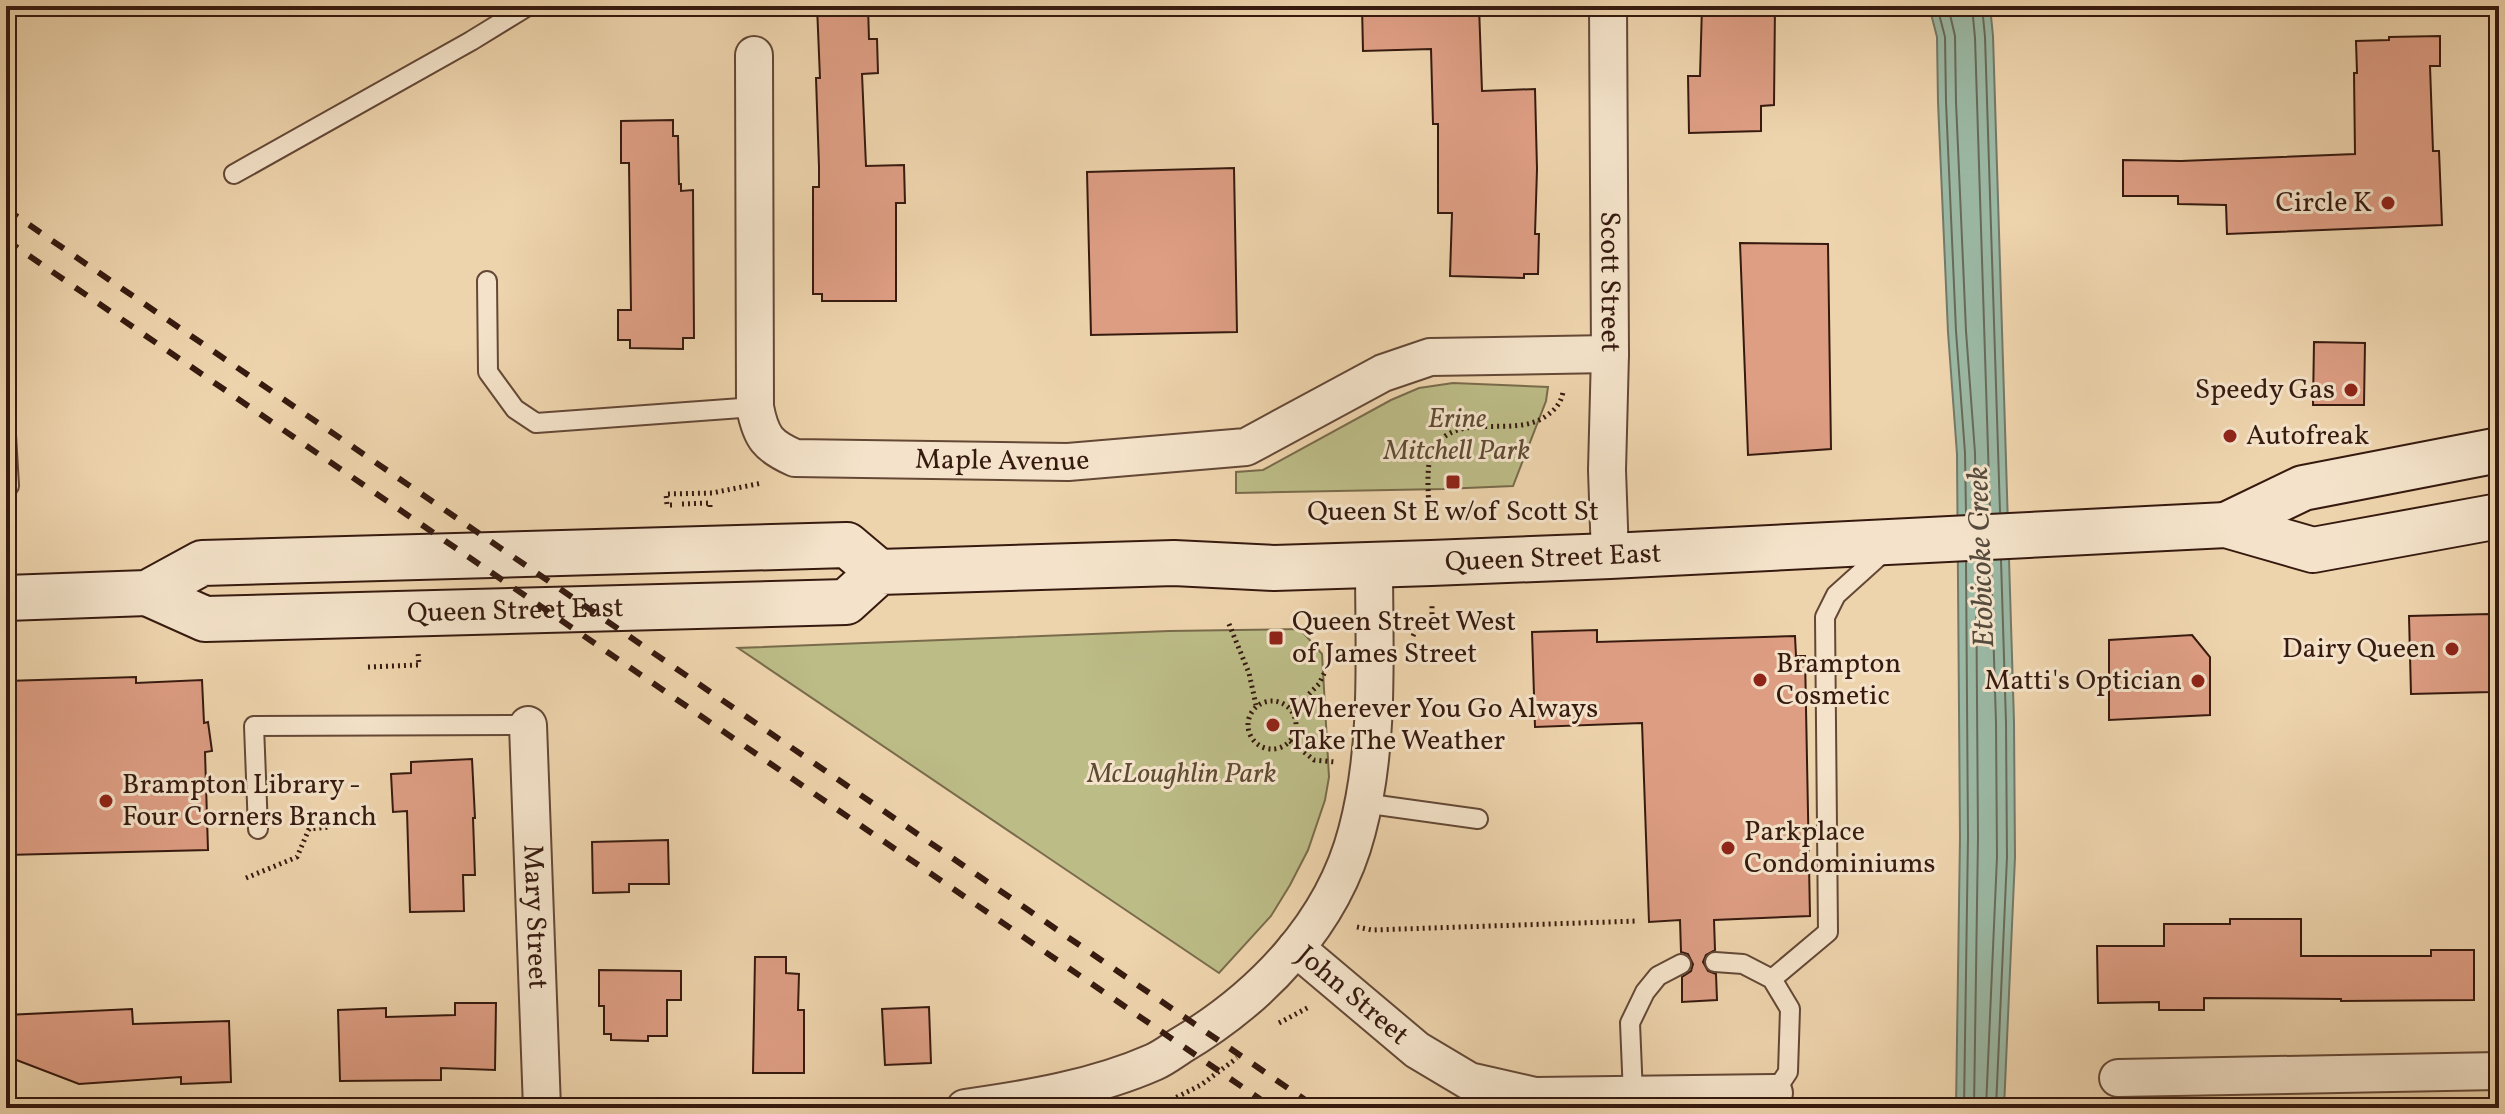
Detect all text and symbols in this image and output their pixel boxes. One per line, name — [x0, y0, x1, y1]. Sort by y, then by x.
place label: Circle K — [2276, 184, 2372, 223]
marker: Circle K — [2379, 194, 2397, 212]
street label: Scott Street — [1590, 211, 1629, 353]
place label: Speedy Gas — [2195, 371, 2335, 410]
marker: Speedy Gas — [2342, 381, 2360, 399]
park label: Erine Mitchell Park — [1383, 400, 1530, 471]
place label: Autofreak — [2246, 417, 2369, 456]
marker: Autofreak — [2221, 427, 2239, 445]
street label: Maple Avenue — [915, 440, 1091, 482]
water label: Etobicoke Creek — [1958, 465, 2006, 648]
marker: Queen St E w/of Scott St — [1444, 473, 1462, 491]
place label: Queen St E w/of Scott St — [1307, 493, 1599, 532]
street label: Queen Street East — [1444, 534, 1662, 582]
street label: Queen Street East — [406, 588, 624, 633]
place label: Queen Street West of James Street — [1292, 603, 1516, 674]
marker: Queen Street West of James Street — [1267, 629, 1285, 647]
place label: Dairy Queen — [2282, 630, 2436, 669]
marker: Dairy Queen — [2443, 640, 2461, 658]
place label: Brampton Cosmetic — [1776, 645, 1901, 716]
place label: Matti's Optician — [1984, 662, 2182, 701]
marker: Brampton Cosmetic — [1751, 671, 1769, 689]
marker: Matti's Optician — [2189, 672, 2207, 690]
place label: Wherever You Go Always Take The Weather — [1289, 690, 1598, 761]
marker: Wherever You Go Always Take The Weather — [1264, 716, 1282, 734]
park label: McLoughlin Park — [1087, 755, 1277, 794]
place label: Brampton Library - Four Corners Branch — [122, 766, 377, 837]
marker: Brampton Library - Four Corners Branch — [97, 792, 115, 810]
place label: Parkplace Condominiums — [1744, 813, 1936, 884]
marker: Parkplace Condominiums — [1719, 839, 1737, 857]
street label: Mary Street — [513, 844, 557, 990]
street label: John Street — [1288, 937, 1417, 1055]

